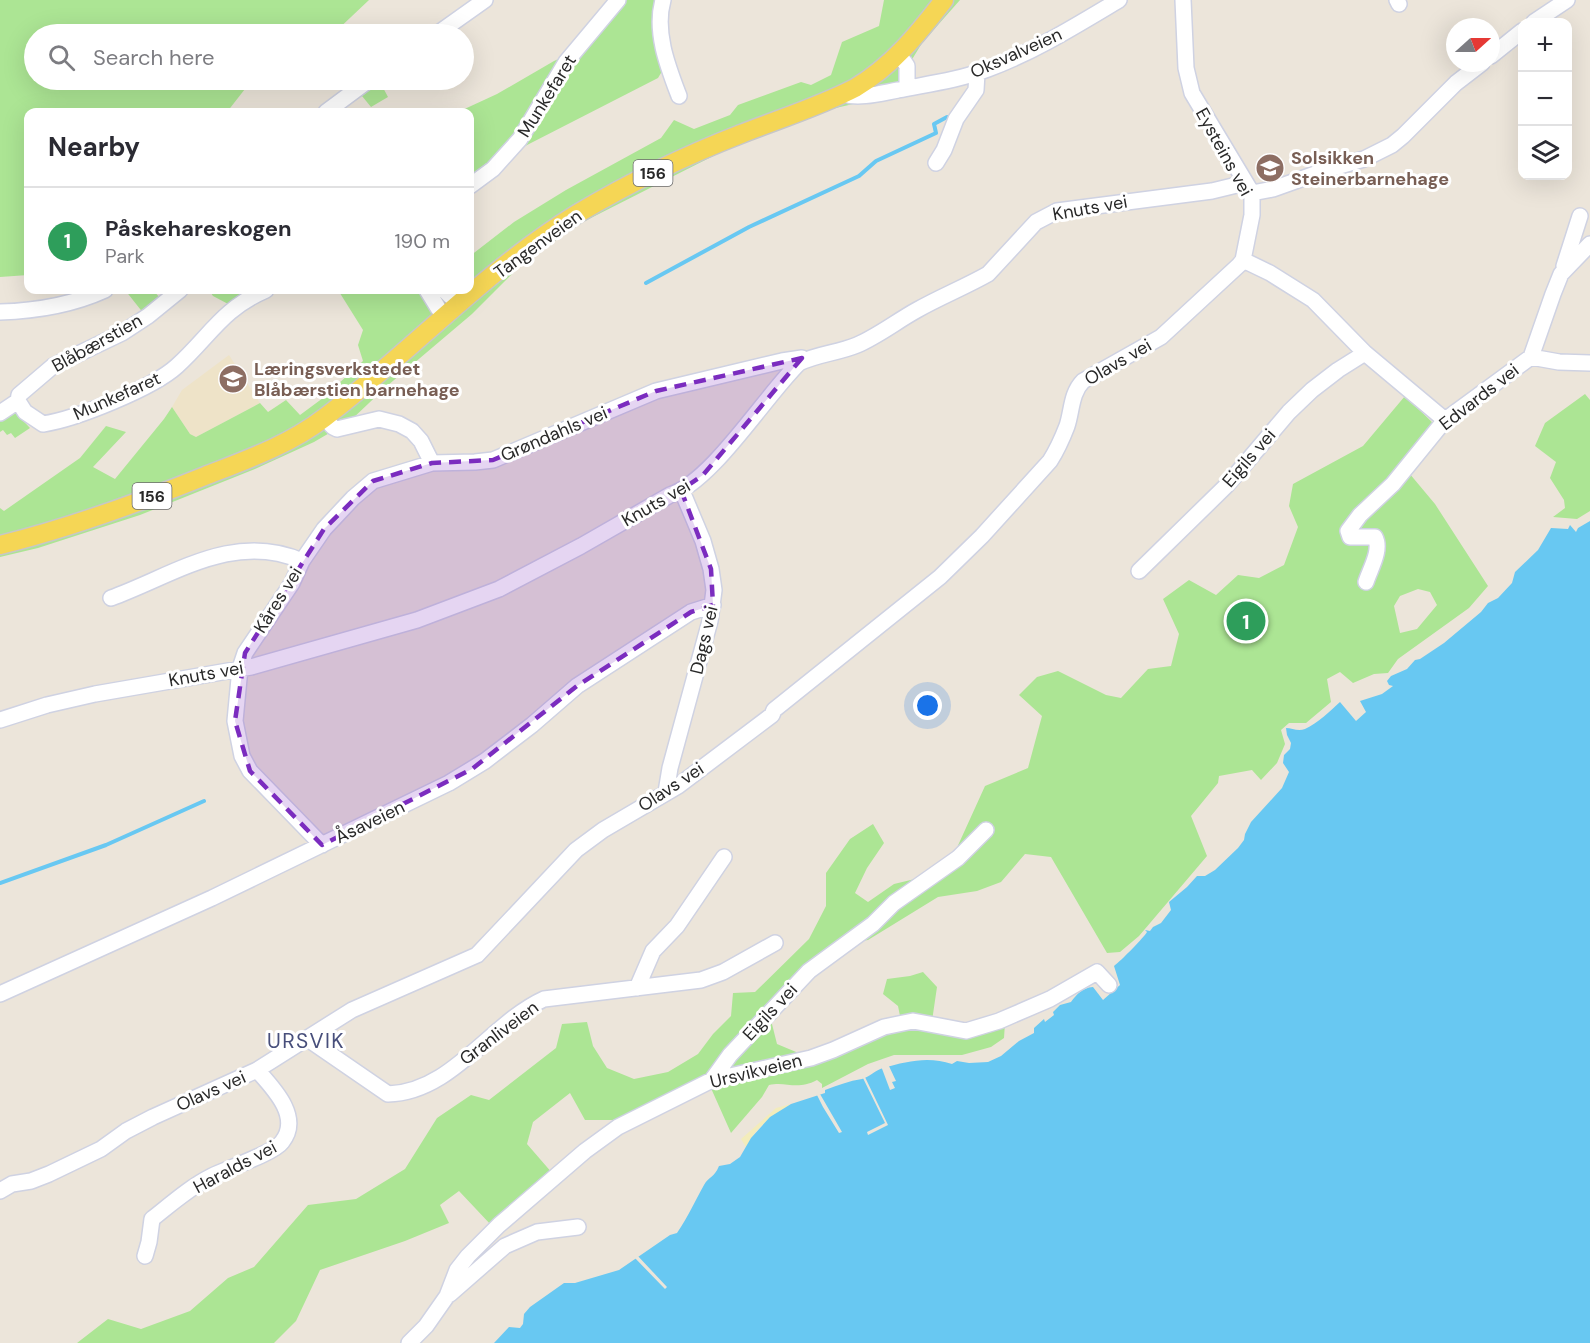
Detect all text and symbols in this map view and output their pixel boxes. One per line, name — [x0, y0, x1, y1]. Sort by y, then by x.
north arrow — [1446, 18, 1500, 72]
map controls — [1518, 18, 1572, 180]
button: + — [1518, 18, 1572, 72]
street label: Oksvalveien — [966, 22, 1066, 84]
search box — [24, 24, 474, 90]
icon: search — [45, 41, 78, 74]
text: Search here — [93, 43, 214, 72]
street label: Munkefaret — [512, 50, 582, 142]
button: − — [1518, 72, 1572, 126]
street label: Eysteins vei — [1190, 104, 1258, 200]
button: layers — [1518, 126, 1572, 180]
text: Nearby — [48, 130, 140, 164]
place label: Solsikken Steinerbarnehage — [1291, 146, 1449, 191]
school or university icon: Solsikken Steinerbarnehage — [1254, 152, 1286, 184]
road number: 156 — [634, 160, 672, 186]
street label: Knuts vei — [1051, 190, 1129, 226]
street label: Tangenveien — [489, 204, 587, 284]
text: Påskehareskogen — [105, 214, 292, 243]
text: 1 — [64, 228, 71, 254]
text: 190 m — [394, 228, 450, 254]
text: Park — [105, 243, 145, 269]
street label: Blåbærstien — [48, 308, 146, 378]
street label: Olavs vei — [1080, 333, 1156, 391]
place label: Læringsverkstedet Blåbærstien barnehage — [254, 357, 460, 402]
street label: Edvards vei — [1434, 358, 1524, 436]
school or university icon: Læringsverkstedet Blåbærstien barnehage — [217, 363, 249, 395]
street label: Munkefaret — [70, 366, 164, 426]
street label: Grøndahls vei — [497, 401, 611, 467]
street label: Eigils vei — [1217, 424, 1281, 492]
street label: Knuts vei — [617, 474, 695, 532]
road number: 156 — [132, 483, 172, 509]
street label: Kåres vei — [248, 562, 308, 638]
pin: 1 — [1226, 598, 1266, 644]
street label: Dags vei — [684, 603, 724, 677]
street label: Knuts vei — [167, 656, 245, 692]
your location — [913, 691, 942, 720]
street label: Olavs vei — [634, 757, 708, 817]
street label: Åsaveien — [331, 795, 409, 849]
street label: Eigils vei — [737, 978, 803, 1046]
street label: Granliveien — [455, 995, 543, 1071]
district label: URSVIK — [267, 1027, 345, 1055]
street label: Ursvikveien — [707, 1048, 805, 1094]
street label: Olavs vei — [172, 1065, 250, 1117]
street label: Haralds vei — [189, 1135, 281, 1199]

